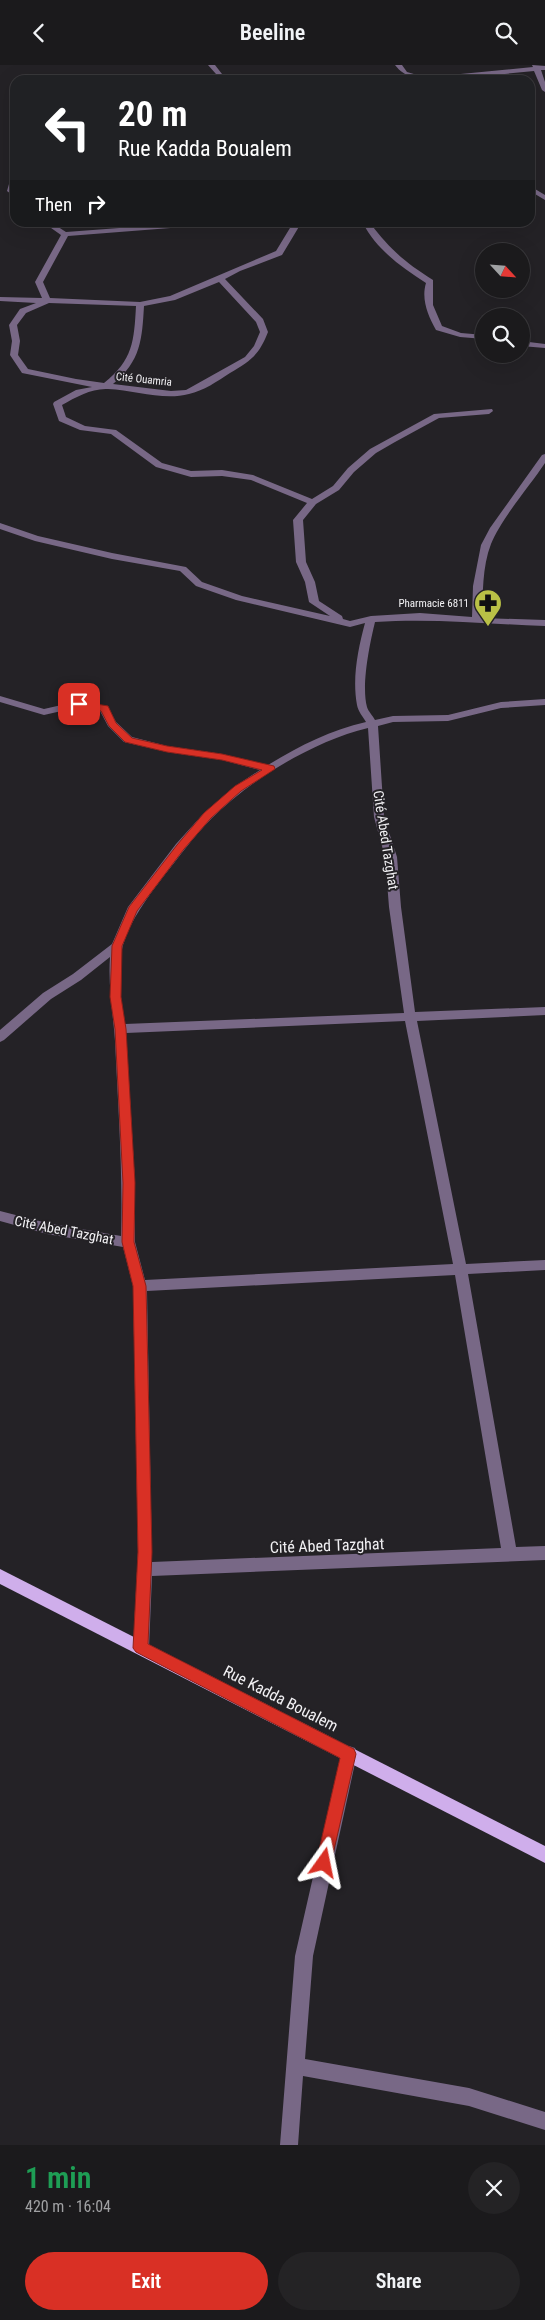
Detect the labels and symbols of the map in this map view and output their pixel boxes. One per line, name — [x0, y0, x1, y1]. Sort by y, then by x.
north arrow — [475, 243, 530, 297]
street label: Cité Ouamria — [115, 370, 173, 389]
pharmacy icon: Pharmacie 6811 — [473, 588, 503, 627]
place label: Pharmacie 6811 — [398, 597, 469, 610]
pin — [58, 683, 100, 725]
street label: Cité Abed Tazghat — [370, 789, 402, 891]
street label: Cité Abed Tazghat — [13, 1213, 115, 1247]
street label: Cité Abed Tazghat — [269, 1534, 385, 1557]
street label: Rue Kadda Boualem — [220, 1661, 341, 1736]
position arrow — [297, 1836, 349, 1888]

